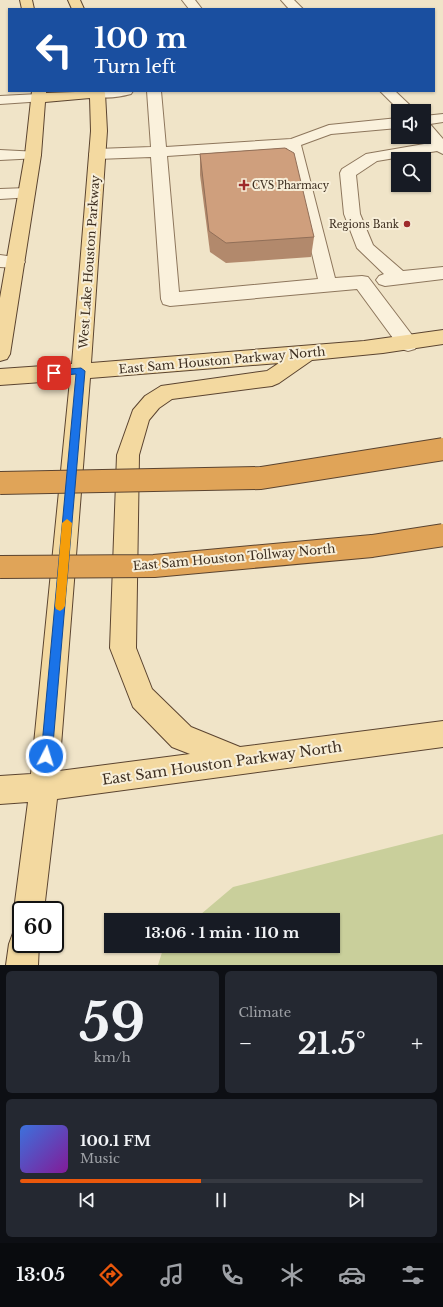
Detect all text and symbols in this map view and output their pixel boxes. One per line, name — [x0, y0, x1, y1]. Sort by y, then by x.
text: 100 m — [94, 21, 187, 56]
icon: left — [28, 24, 80, 76]
text: Turn left — [94, 56, 176, 78]
map controls — [391, 104, 431, 192]
button: sound — [391, 104, 431, 144]
button: search — [391, 152, 431, 192]
street label: West Lake Houston Parkway — [75, 174, 103, 350]
place label: CVS Pharmacy — [252, 179, 330, 192]
marker: CVS Pharmacy — [239, 180, 249, 190]
place label: Regions Bank — [329, 218, 400, 231]
marker: Regions Bank — [402, 219, 412, 229]
street label: East Sam Houston Parkway North — [118, 343, 326, 377]
pin — [37, 356, 71, 390]
icon: arrive — [43, 362, 65, 384]
street label: East Sam Houston Tollway North — [132, 541, 336, 573]
position arrow — [25, 735, 67, 777]
street label: East Sam Houston Parkway North — [101, 737, 344, 789]
speed limit sign: 60 — [12, 901, 64, 953]
text: 13:06 · 1 min · 110 m — [145, 923, 299, 942]
text: 59 — [79, 991, 145, 1055]
text: Climate — [239, 1004, 291, 1021]
text: 21.5° — [298, 1025, 366, 1062]
text: − — [239, 1030, 252, 1057]
text: + — [411, 1030, 423, 1057]
text: km/h — [94, 1049, 131, 1066]
text: 100.1 FM — [80, 1131, 151, 1150]
text: Music — [80, 1150, 120, 1167]
icon: previous — [76, 1189, 98, 1211]
icon: pause — [210, 1189, 232, 1211]
icon: next — [345, 1189, 367, 1211]
icon: directions — [97, 1261, 125, 1289]
icon: music — [158, 1261, 186, 1289]
icon: phone — [218, 1261, 246, 1289]
icon: climate — [278, 1261, 306, 1289]
icon: car — [338, 1261, 366, 1289]
icon: filters — [399, 1261, 427, 1289]
text: 13:05 — [16, 1264, 65, 1286]

